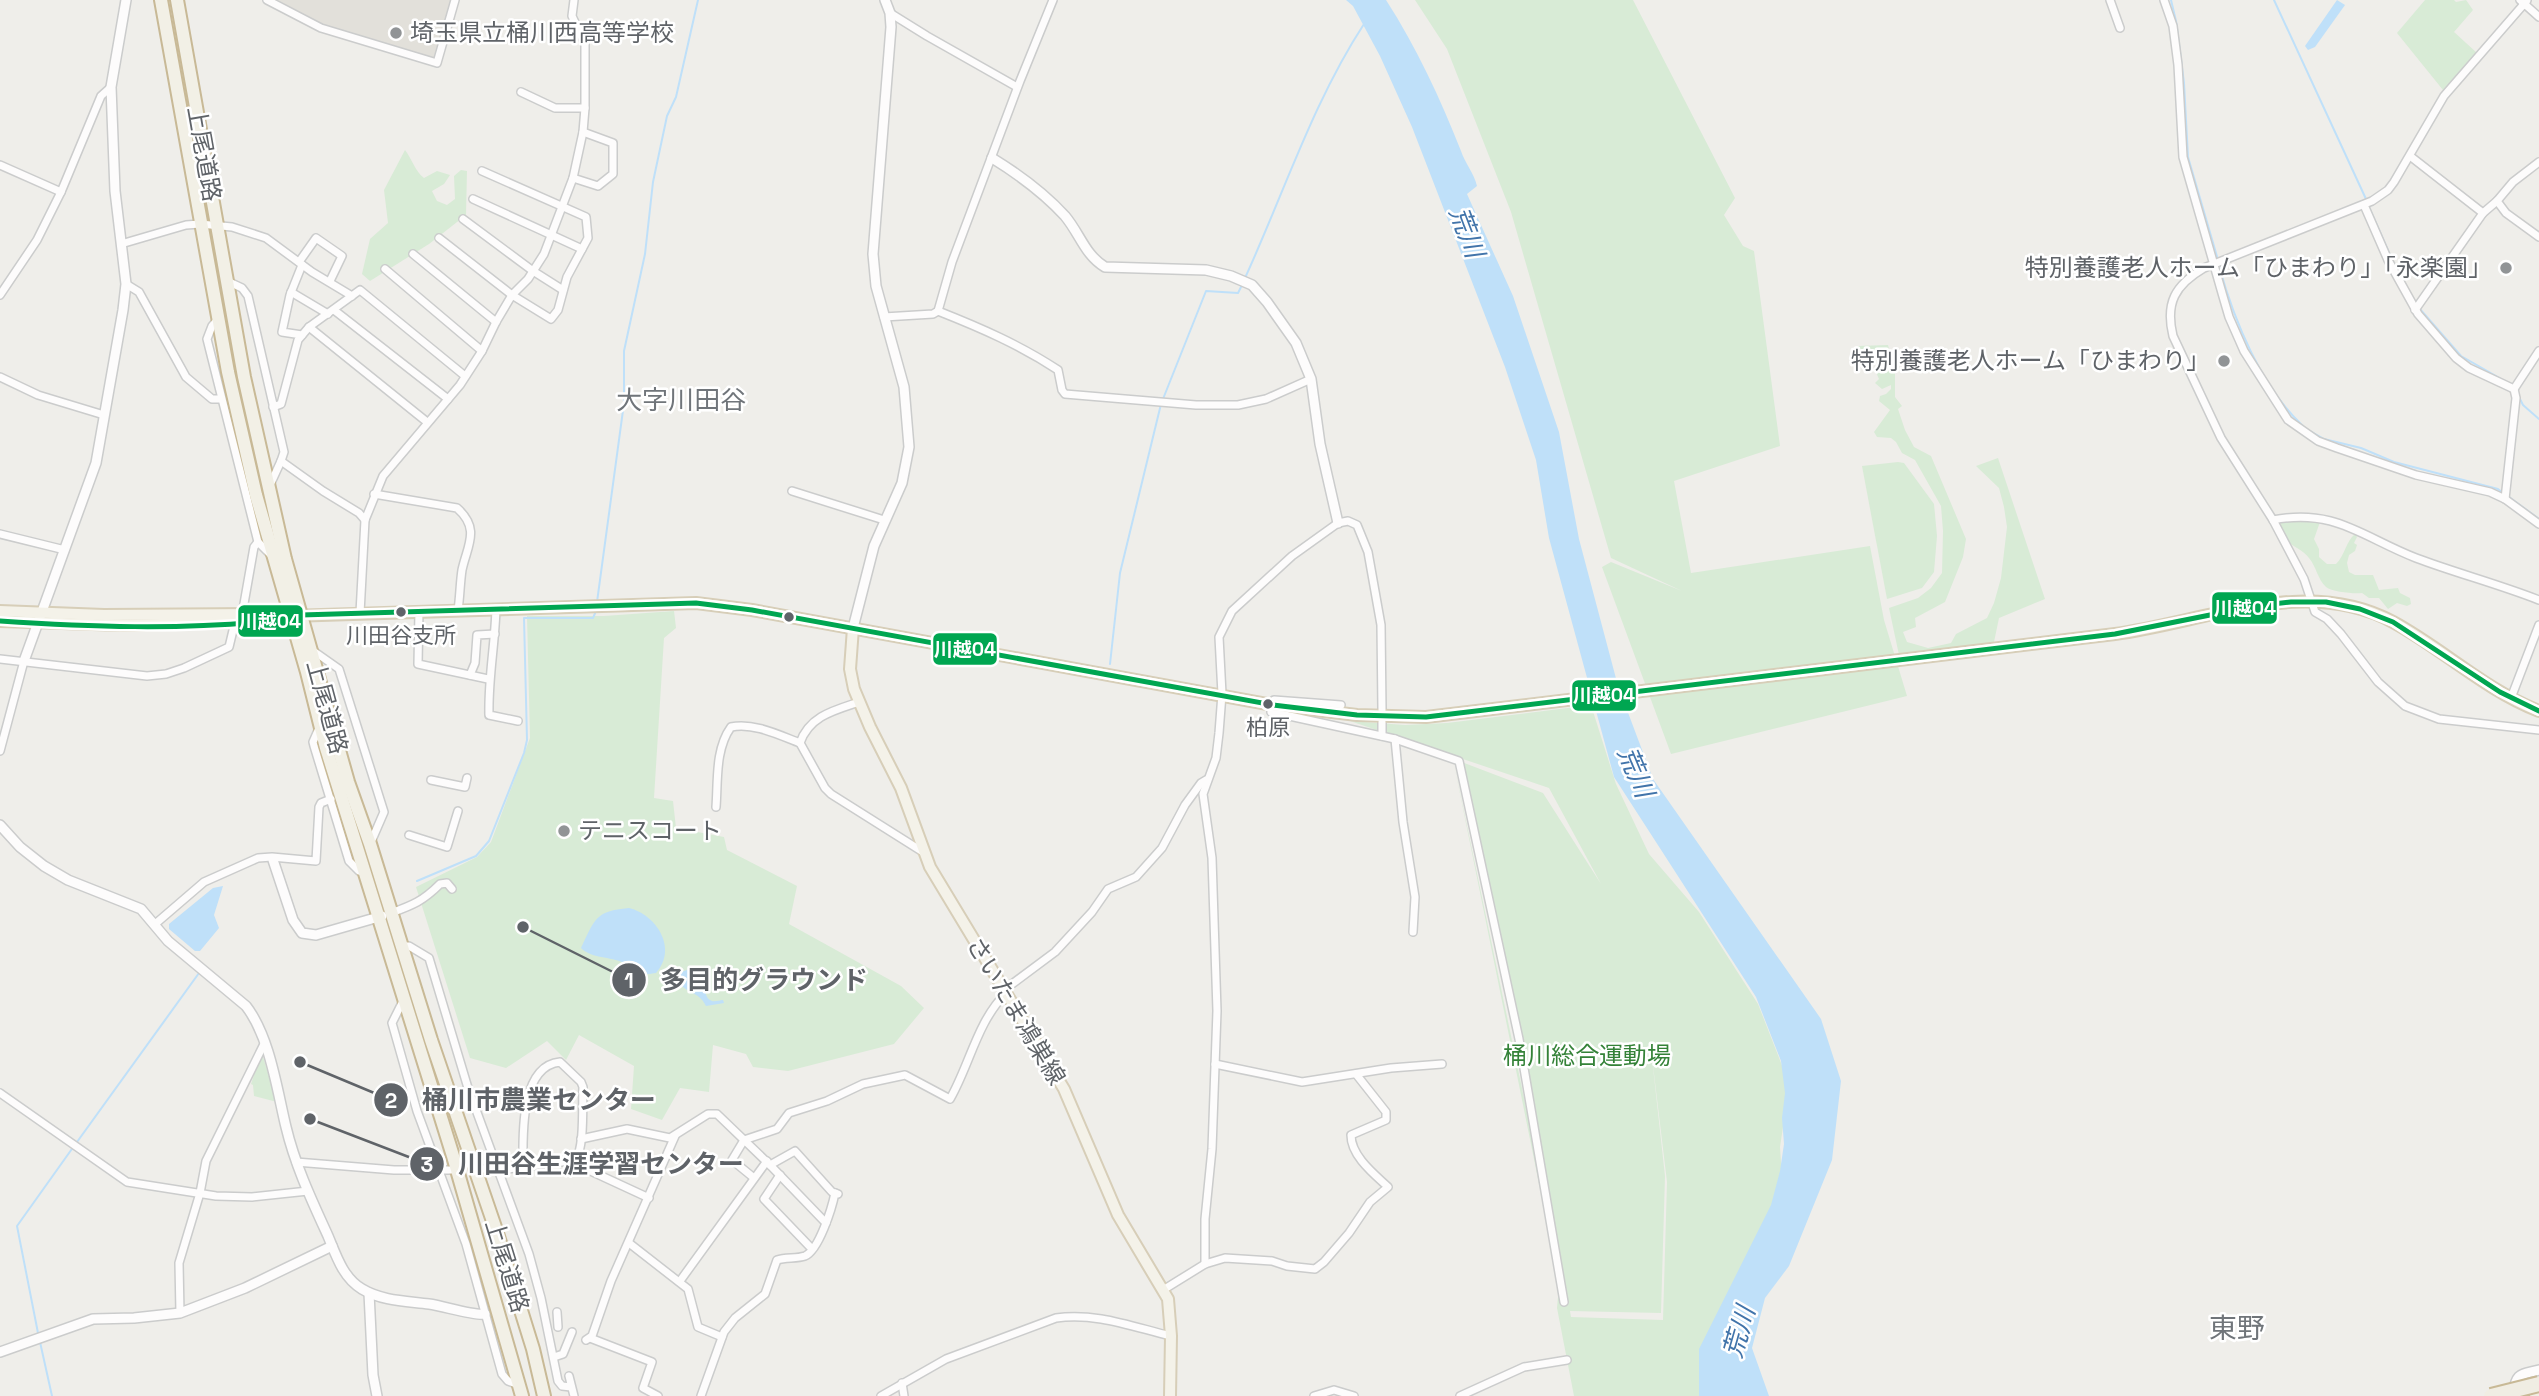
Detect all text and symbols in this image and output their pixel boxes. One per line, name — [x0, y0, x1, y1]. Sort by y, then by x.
place label: 埼玉県立桶川西高等学校 — [410, 17, 674, 48]
marker: 埼玉県立桶川西高等学校 — [388, 25, 404, 41]
street label: 上尾道路 — [181, 104, 228, 204]
water label: 荒川 — [1442, 202, 1493, 265]
place label: 特別養護老人ホーム「ひまわり」「永楽園」 — [2025, 252, 2492, 283]
marker: 特別養護老人ホーム「ひまわり」「永楽園」 — [2498, 260, 2514, 276]
place label: 特別養護老人ホーム「ひまわり」 — [1851, 345, 2210, 376]
marker: 特別養護老人ホーム「ひまわり」 — [2216, 353, 2232, 369]
district label: 大字川田谷 — [616, 383, 746, 417]
line badge: 川越04 — [2211, 591, 2278, 625]
text: 川越04 — [2214, 596, 2276, 621]
line badge: 川越04 — [237, 604, 304, 638]
marker: 川田谷支所 — [394, 605, 408, 619]
text: 川越04 — [239, 609, 301, 634]
unlabelled marker — [782, 610, 796, 624]
place label: 川田谷支所 — [346, 621, 456, 649]
line badge: 川越04 — [932, 632, 998, 666]
text: 川越04 — [934, 637, 996, 662]
street label: 上尾道路 — [300, 656, 355, 757]
line badge: 川越04 — [1571, 679, 1637, 712]
text: 川越04 — [1573, 683, 1635, 708]
marker: 柏原 — [1261, 697, 1275, 711]
place label: 柏原 — [1246, 713, 1290, 741]
water label: 荒川 — [1610, 741, 1663, 805]
place label: テニスコート — [578, 815, 722, 846]
marker: テニスコート — [556, 823, 572, 839]
street label: さいたま鴻巣線 — [960, 931, 1073, 1090]
callout: 多目的グラウンド — [611, 957, 882, 1004]
text: 多目的グラウンド — [660, 963, 868, 997]
text: 1 — [624, 967, 634, 994]
park label: 桶川総合運動場 — [1503, 1040, 1671, 1071]
callout: 桶川市農業センター — [373, 1077, 670, 1124]
text: 桶川市農業センター — [422, 1083, 656, 1117]
text: 2 — [385, 1087, 397, 1114]
callout: 川田谷生涯学習センター — [409, 1141, 758, 1188]
text: 川田谷生涯学習センター — [458, 1147, 744, 1181]
text: 3 — [421, 1151, 433, 1178]
street label: 上尾道路 — [479, 1215, 536, 1316]
water label: 荒川 — [1715, 1299, 1763, 1362]
district label: 東野 — [2209, 1310, 2265, 1346]

